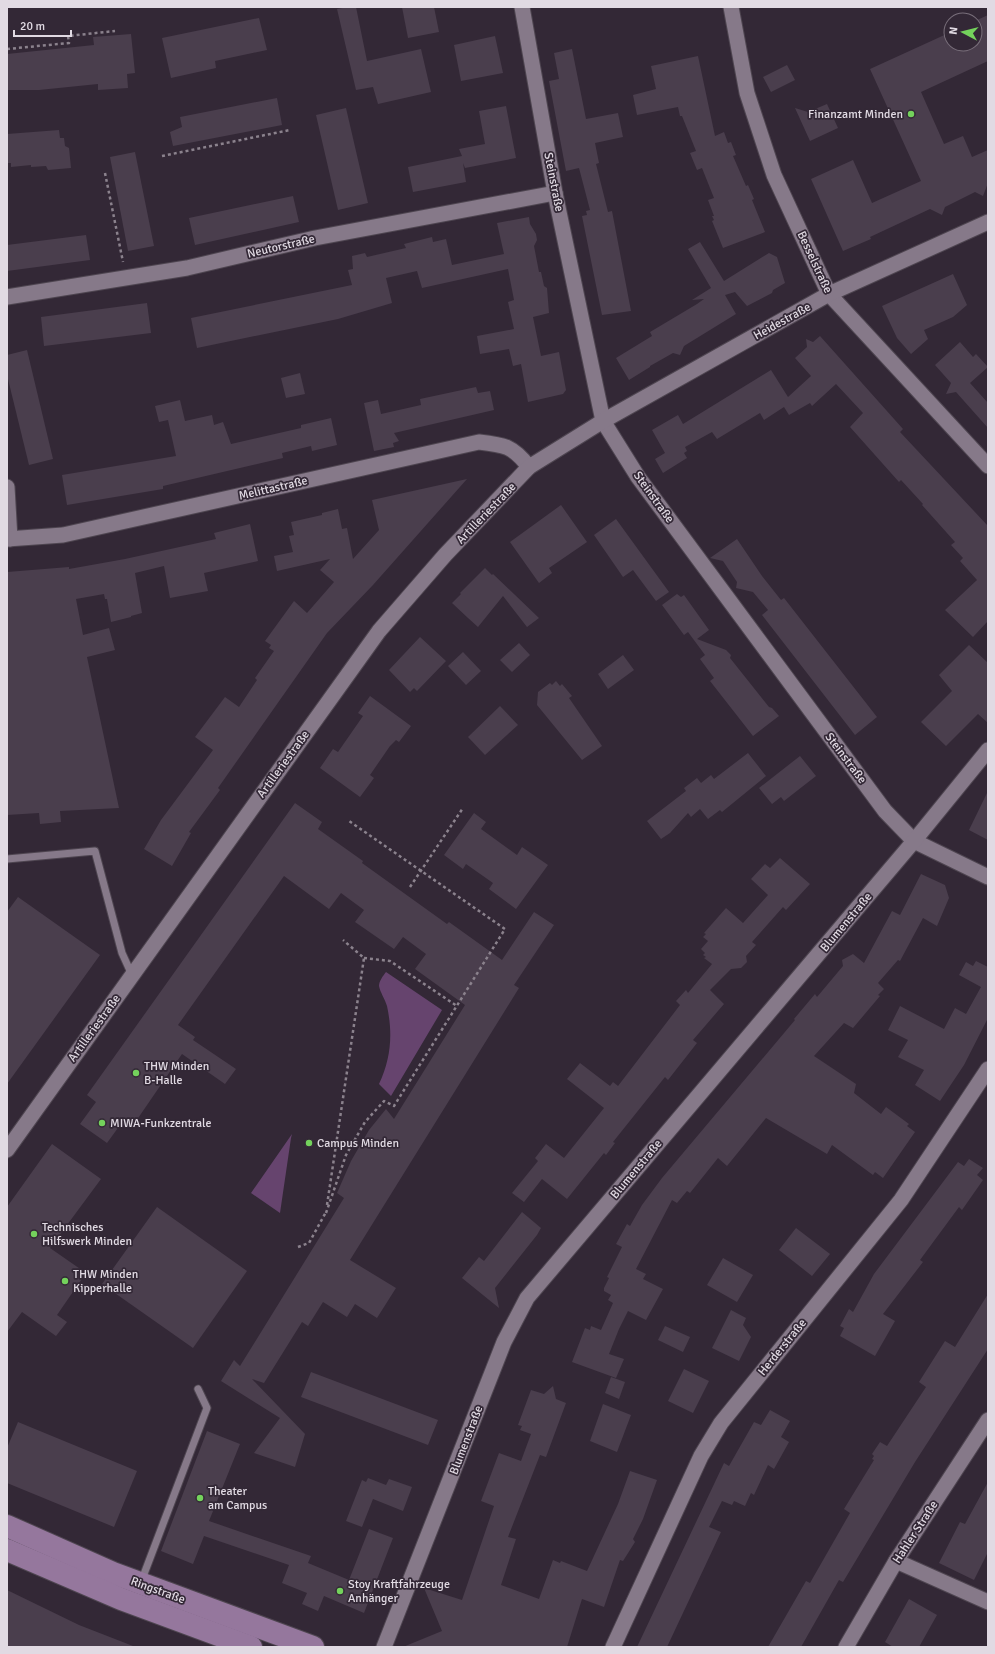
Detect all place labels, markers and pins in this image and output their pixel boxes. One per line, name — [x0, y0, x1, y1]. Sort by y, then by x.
place label: Finanzamt Minden — [808, 107, 903, 122]
marker: Finanzamt Minden — [906, 109, 916, 119]
place label: THW Minden B-Halle — [144, 1059, 209, 1088]
marker: THW Minden B-Halle — [131, 1068, 141, 1078]
place label: MIWA-Funkzentrale — [110, 1116, 211, 1131]
marker: MIWA-Funkzentrale — [97, 1118, 107, 1128]
place label: Campus Minden — [317, 1136, 399, 1151]
marker: Campus Minden — [304, 1138, 314, 1148]
place label: Technisches Hilfswerk Minden — [42, 1220, 132, 1249]
marker: Technisches Hilfswerk Minden — [29, 1229, 39, 1239]
place label: THW Minden Kipperhalle — [73, 1267, 138, 1296]
marker: THW Minden Kipperhalle — [60, 1276, 70, 1286]
place label: Theater am Campus — [208, 1484, 267, 1513]
marker: Theater am Campus — [195, 1493, 205, 1503]
place label: Stoy Kraftfahrzeuge Anhänger — [348, 1577, 450, 1606]
marker: Stoy Kraftfahrzeuge Anhänger — [335, 1586, 345, 1596]

